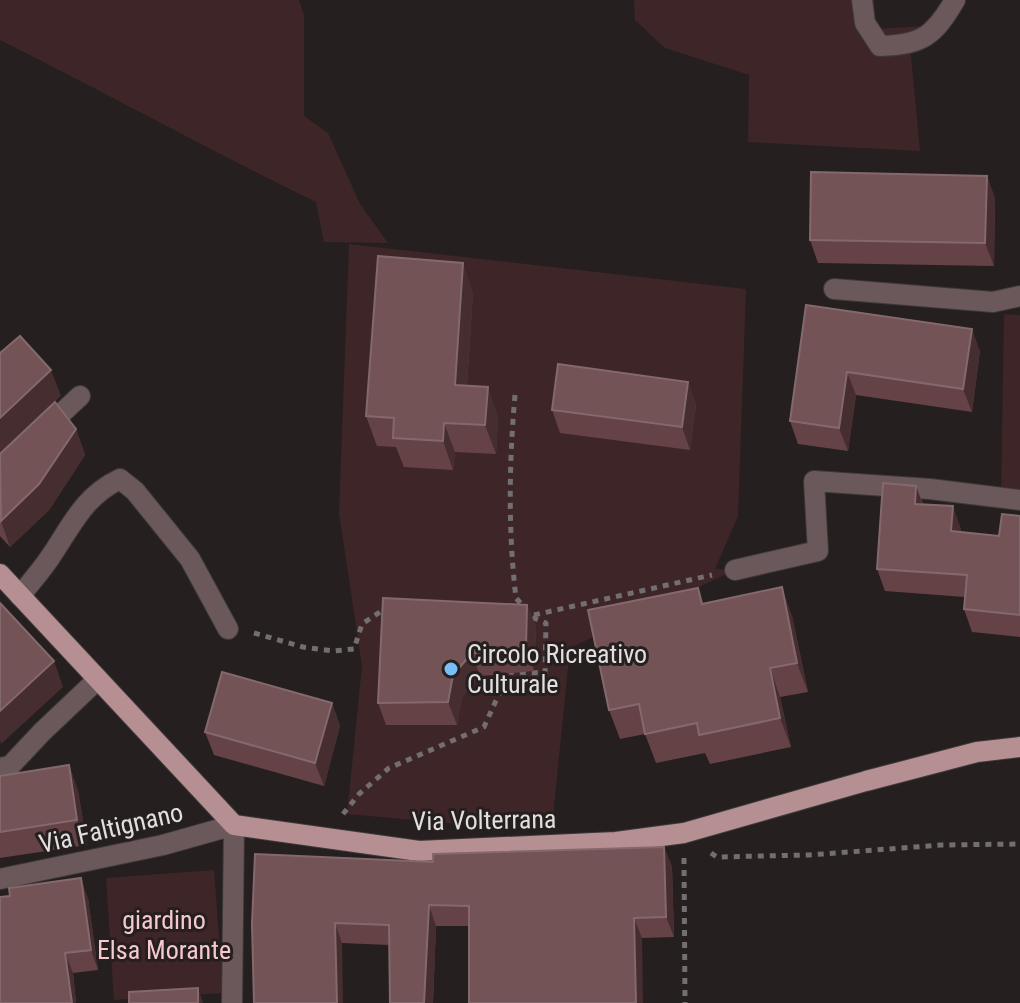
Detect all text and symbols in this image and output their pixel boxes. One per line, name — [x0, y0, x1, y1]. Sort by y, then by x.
place label: Circolo Ricreativo Culturale — [467, 639, 647, 699]
marker: Circolo Ricreativo Culturale — [442, 660, 460, 678]
street label: Via Faltignano — [36, 797, 186, 859]
street label: Via Volterrana — [411, 804, 557, 836]
park label: giardino Elsa Morante — [97, 905, 231, 965]

